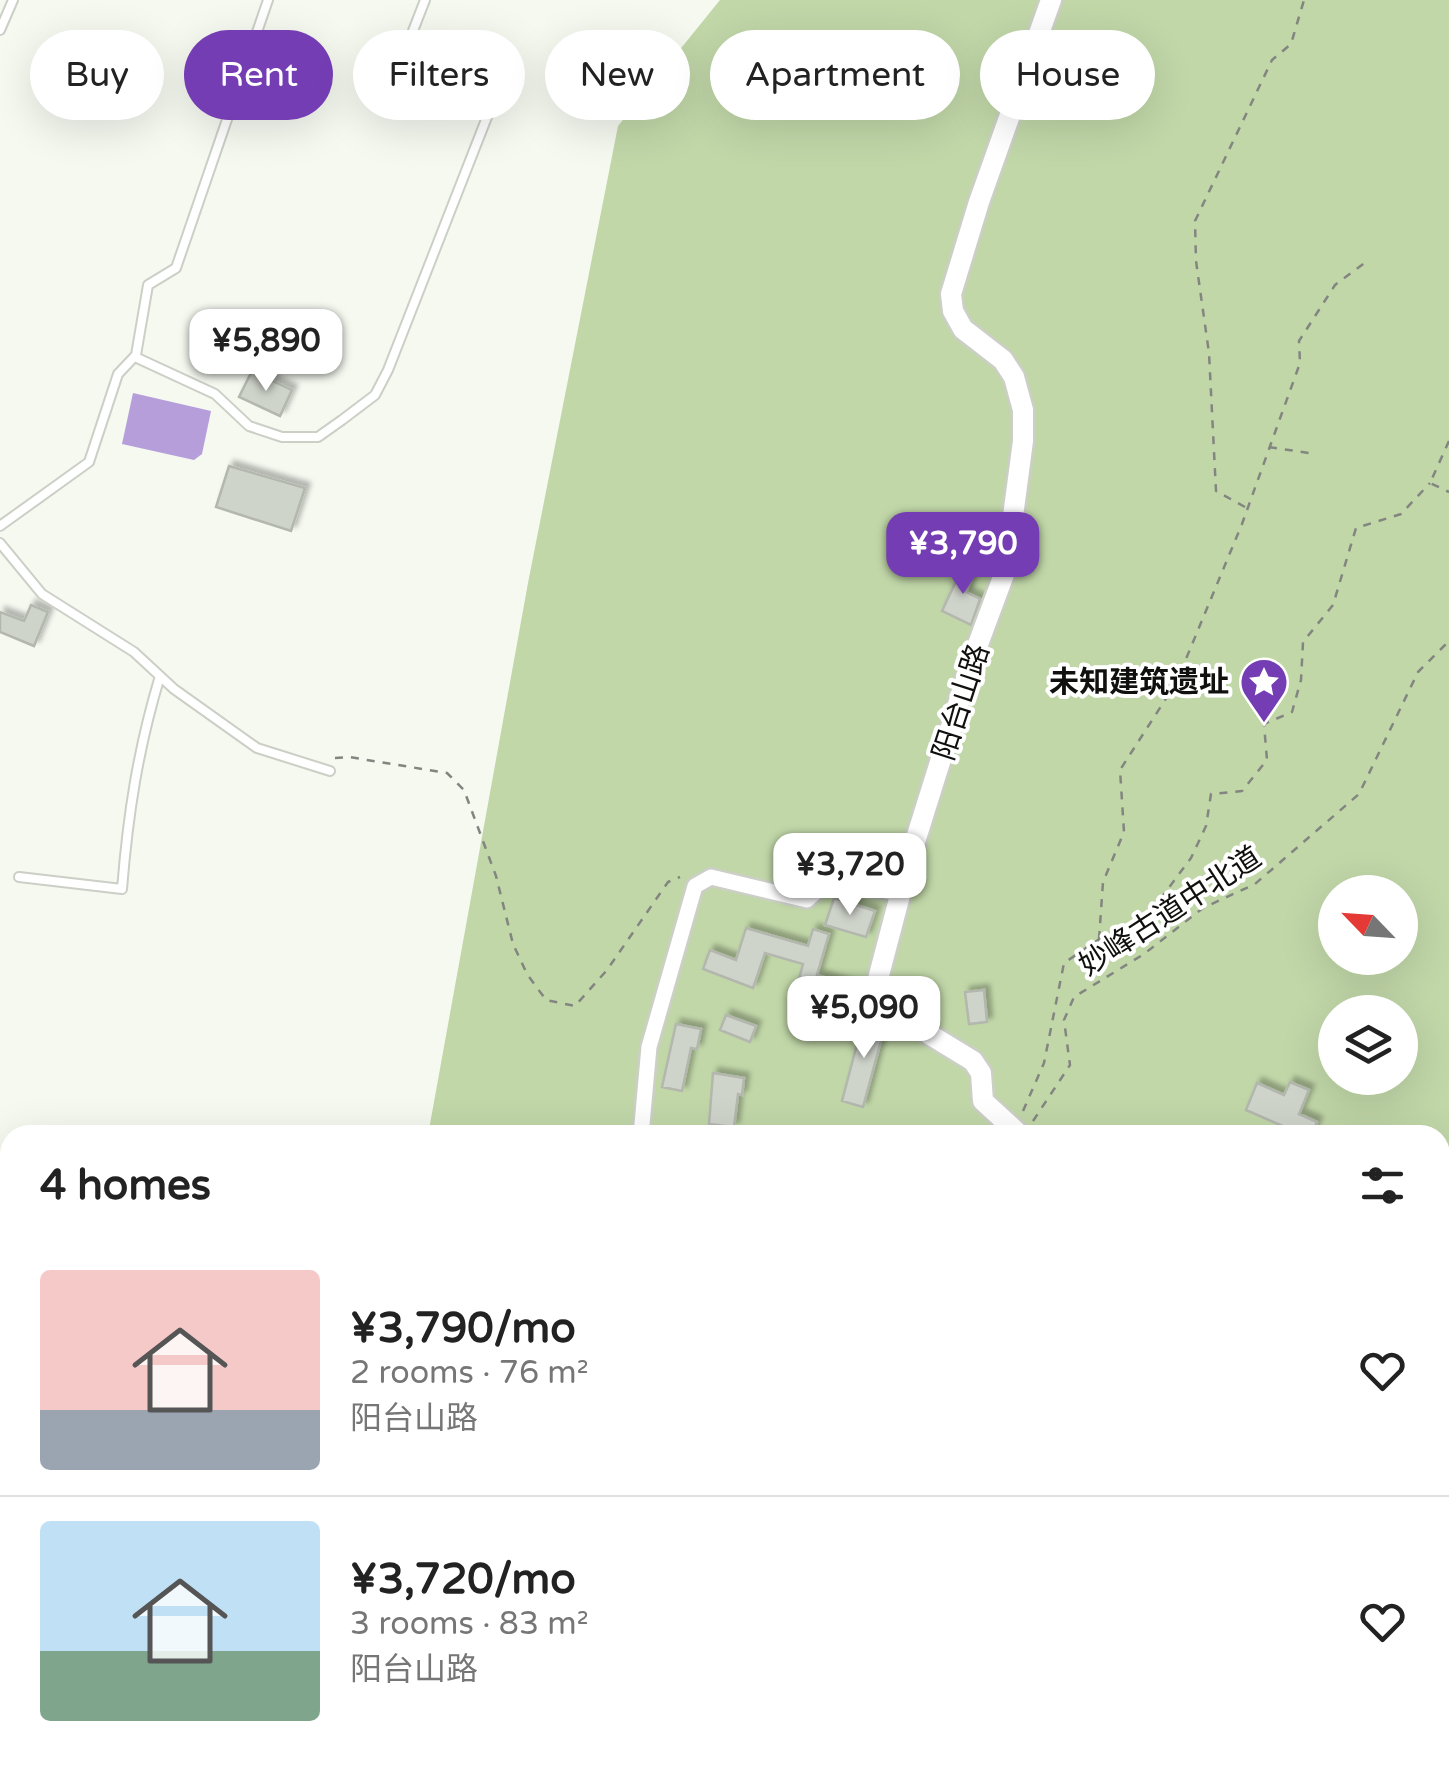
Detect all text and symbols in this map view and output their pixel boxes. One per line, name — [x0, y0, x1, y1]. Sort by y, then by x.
chip: Buy — [30, 30, 164, 120]
chip: Rent — [184, 30, 333, 120]
chip: Filters — [353, 30, 525, 120]
chip: New — [545, 30, 690, 120]
chip: Apartment — [710, 30, 960, 120]
chip: House — [980, 30, 1155, 120]
pin: ¥5,890 — [185, 309, 347, 394]
text: ¥5,890 — [211, 322, 321, 360]
pin: ¥3,790 — [882, 512, 1044, 597]
text: ¥3,790 — [908, 525, 1018, 563]
street label: 阳台山路 — [925, 639, 998, 765]
place icon: 未知建筑遗址 — [1238, 656, 1290, 724]
place label: 未知建筑遗址 — [1049, 664, 1229, 701]
pin: ¥3,720 — [769, 833, 931, 918]
street label: 妙峰古道中北道 — [1072, 839, 1268, 984]
text: ¥3,720 — [795, 846, 905, 884]
north arrow — [1318, 875, 1418, 975]
map controls — [1318, 875, 1418, 1095]
pin: ¥5,090 — [783, 976, 945, 1061]
text: ¥5,090 — [809, 989, 919, 1027]
button: layers — [1318, 995, 1418, 1095]
icon: filters — [1355, 1158, 1410, 1213]
text: 4 homes — [40, 1160, 211, 1211]
text: ¥3,790/mo — [350, 1303, 576, 1354]
icon: home — [120, 1310, 240, 1430]
icon: heart — [1355, 1343, 1410, 1398]
text: 2 rooms · 76 m² — [350, 1354, 589, 1392]
text: 阳台山路 — [350, 1400, 478, 1438]
text: ¥3,720/mo — [350, 1554, 576, 1605]
icon: home — [120, 1561, 240, 1681]
icon: heart — [1355, 1594, 1410, 1649]
text: 3 rooms · 83 m² — [350, 1605, 589, 1643]
text: 阳台山路 — [350, 1651, 478, 1689]

